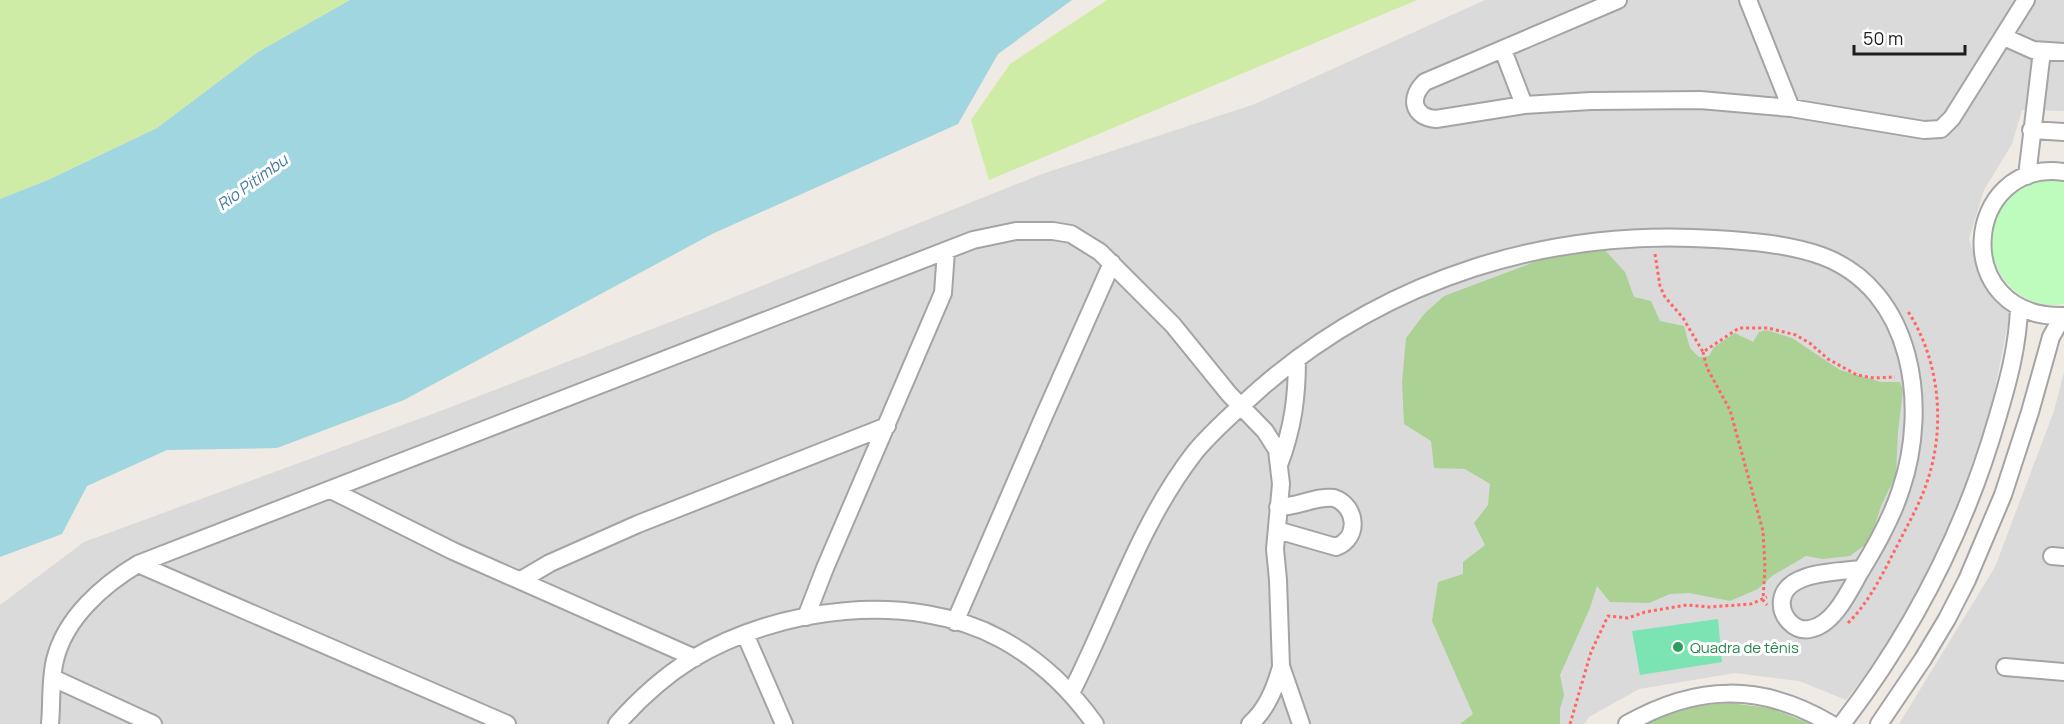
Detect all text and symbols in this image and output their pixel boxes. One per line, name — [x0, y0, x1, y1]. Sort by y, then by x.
scale bar — [1854, 18, 1965, 56]
text: 50 m — [1863, 26, 1903, 50]
water label: Rio Pitimbu — [212, 148, 293, 215]
place label: Quadra de tênis — [1690, 637, 1799, 658]
marker: Quadra de tênis — [1671, 640, 1685, 654]

